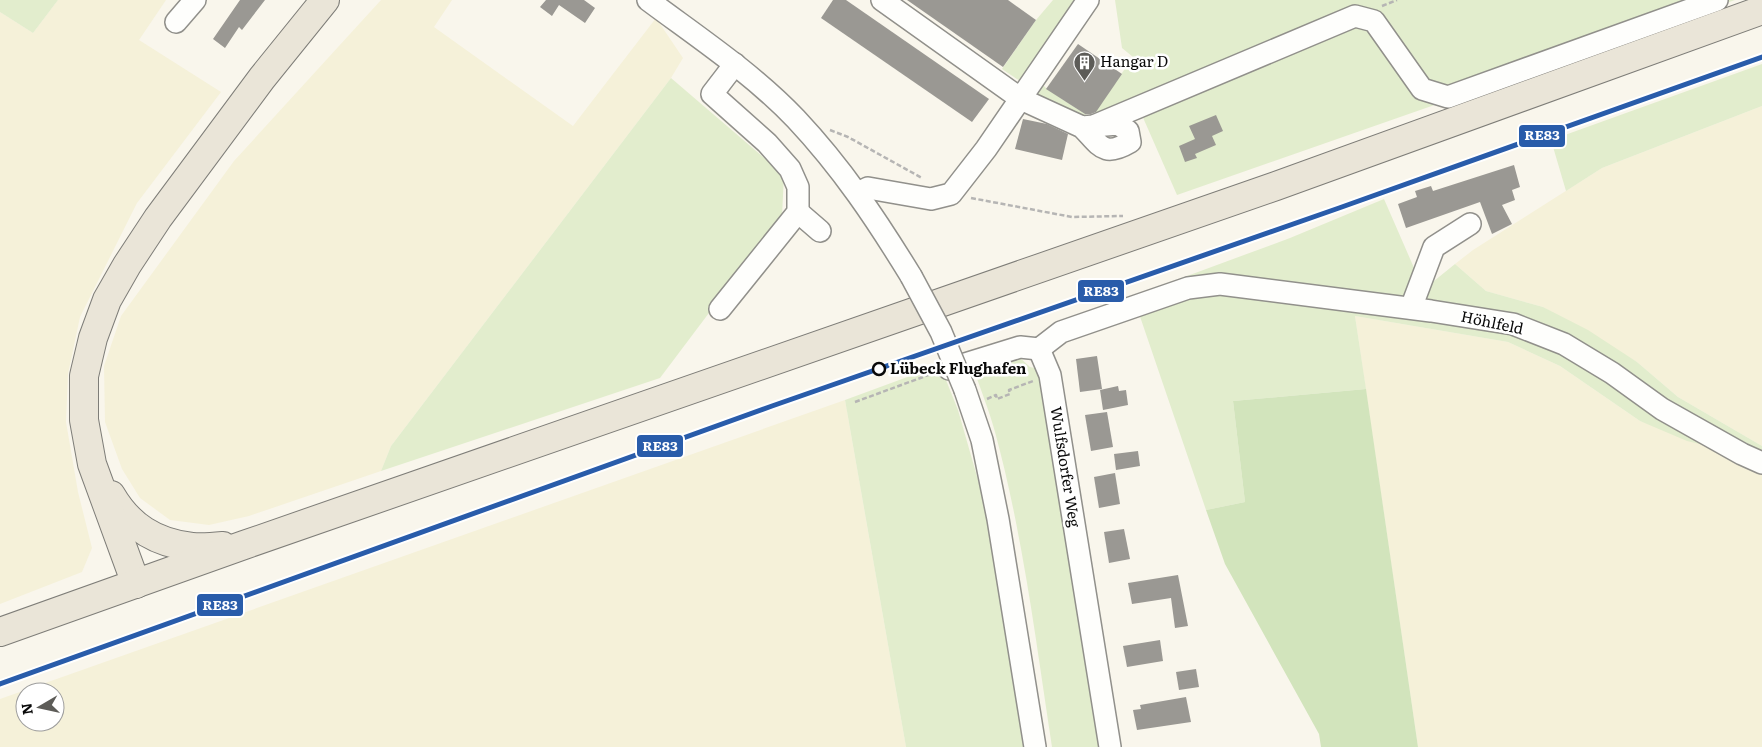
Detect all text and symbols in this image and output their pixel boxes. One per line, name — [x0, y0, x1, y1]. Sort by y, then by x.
place label: Hangar D — [1100, 49, 1168, 72]
building icon: Hangar D — [1072, 50, 1096, 81]
line badge: RE83 — [1518, 124, 1566, 148]
text: RE83 — [1524, 124, 1560, 144]
line badge: RE83 — [1077, 279, 1125, 303]
text: RE83 — [1083, 280, 1119, 300]
street label: Höhlfeld — [1459, 304, 1526, 339]
place label: Lübeck Flughafen — [890, 356, 1027, 379]
marker: Lübeck Flughafen — [872, 362, 886, 376]
street label: Wulfsdorfer Weg — [1046, 405, 1087, 529]
line badge: RE83 — [636, 434, 684, 458]
text: RE83 — [642, 435, 678, 455]
line badge: RE83 — [196, 593, 244, 617]
text: RE83 — [202, 594, 238, 614]
north arrow — [15, 682, 65, 732]
text: N — [15, 702, 37, 717]

